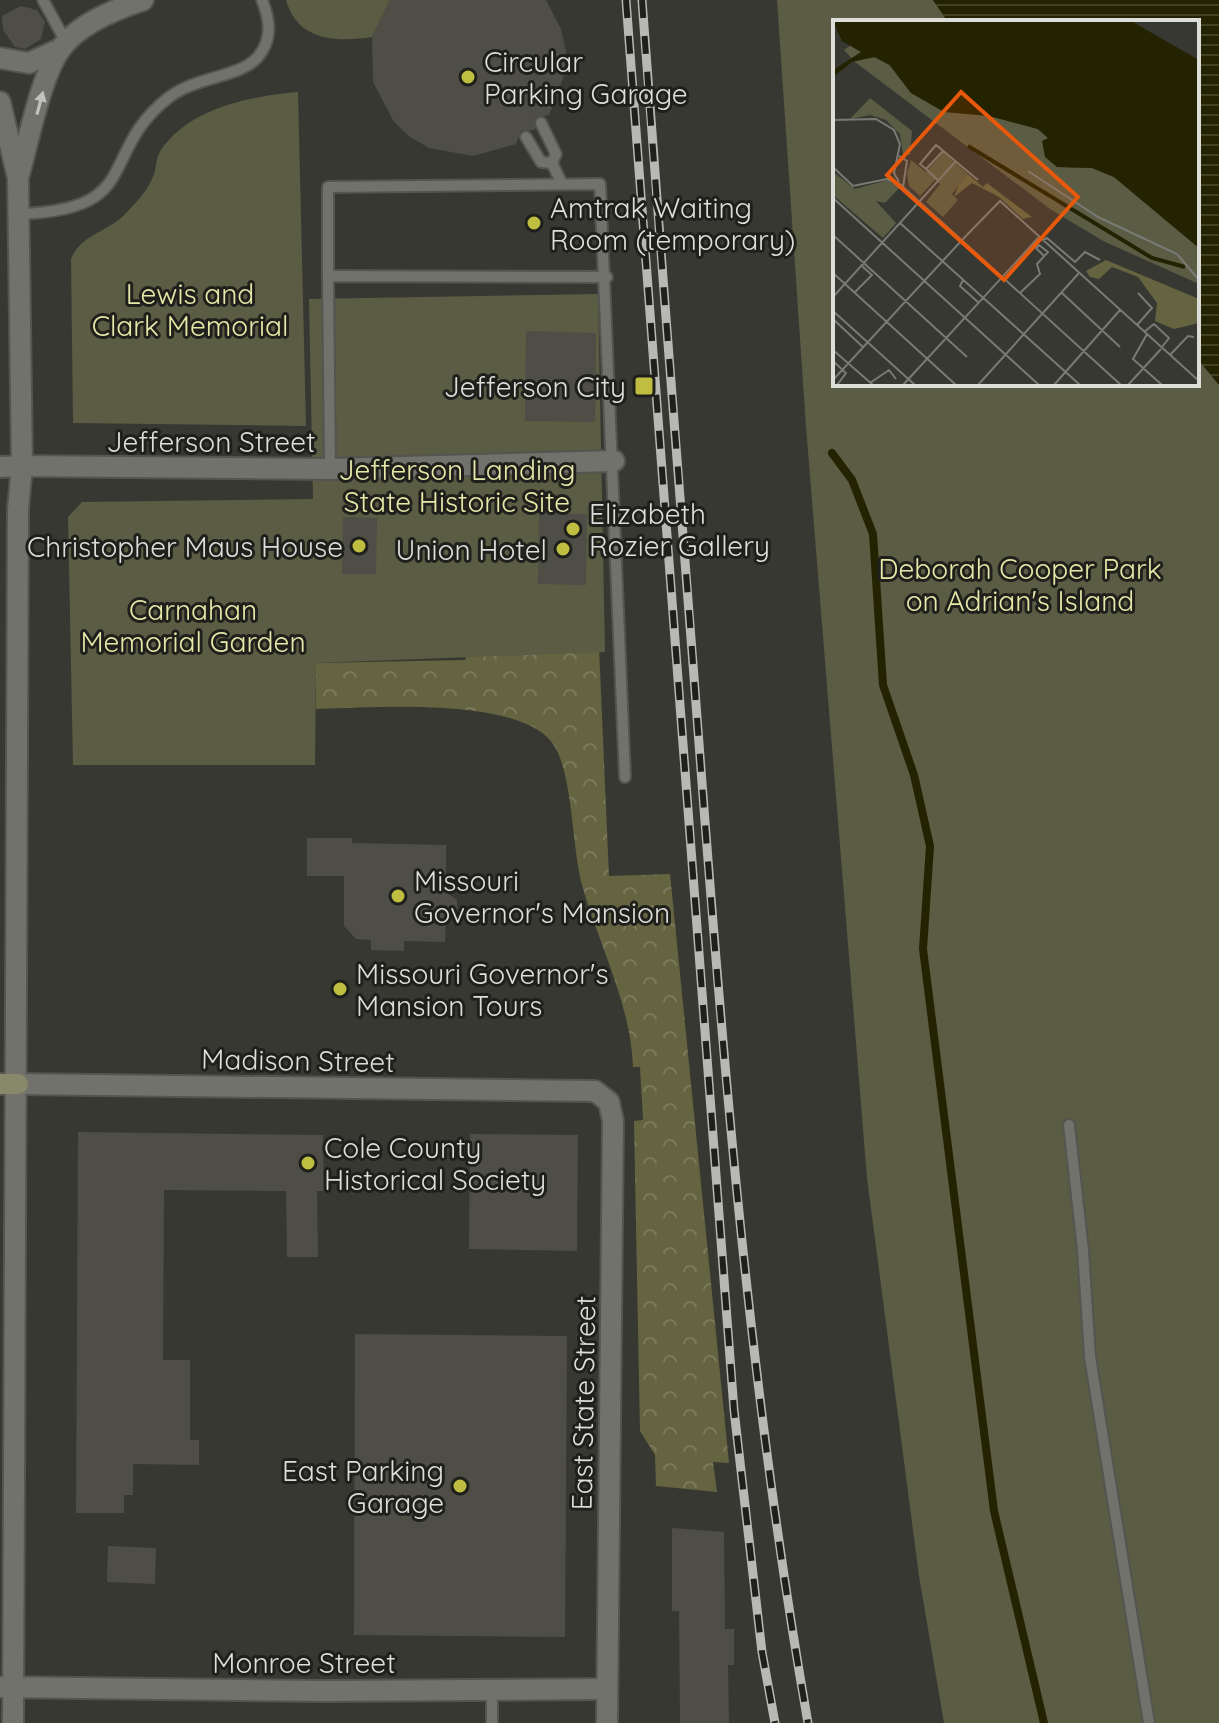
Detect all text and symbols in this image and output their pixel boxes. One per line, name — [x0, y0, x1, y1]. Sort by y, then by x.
inset map — [833, 20, 1199, 386]
place label: Circular Parking Garage — [484, 44, 688, 111]
marker: Circular Parking Garage — [459, 68, 477, 86]
one-way arrow — [35, 91, 47, 116]
place label: Amtrak Waiting Room (temporary) — [550, 190, 795, 257]
marker: Amtrak Waiting Room (temporary) — [525, 214, 543, 232]
park label: Lewis and Clark Memorial — [92, 276, 288, 343]
place label: Jefferson City — [444, 369, 626, 404]
marker: Jefferson City — [633, 375, 655, 397]
street label: Jefferson Street — [107, 424, 316, 459]
park label: Jefferson Landing State Historic Site — [338, 452, 576, 519]
place label: Elizabeth Rozier Gallery — [589, 496, 770, 563]
marker: Elizabeth Rozier Gallery — [564, 520, 582, 538]
place label: Christopher Maus House — [27, 529, 343, 564]
place label: Union Hotel — [395, 532, 547, 567]
marker: Christopher Maus House — [350, 537, 368, 555]
marker: Union Hotel — [554, 540, 572, 558]
park label: Deborah Cooper Park on Adrian's Island — [878, 551, 1162, 618]
park label: Carnahan Memorial Garden — [80, 592, 306, 659]
place label: Missouri Governor's Mansion — [414, 863, 670, 930]
marker: Missouri Governor's Mansion — [389, 887, 407, 905]
place label: Missouri Governor's Mansion Tours — [356, 956, 609, 1023]
marker: Missouri Governor's Mansion Tours — [331, 980, 349, 998]
street label: Madison Street — [201, 1041, 395, 1079]
place label: Cole County Historical Society — [324, 1130, 546, 1197]
marker: Cole County Historical Society — [299, 1154, 317, 1172]
street label: East State Street — [564, 1295, 602, 1511]
place label: East Parking Garage — [282, 1453, 444, 1520]
marker: East Parking Garage — [451, 1477, 469, 1495]
street label: Monroe Street — [212, 1645, 396, 1680]

